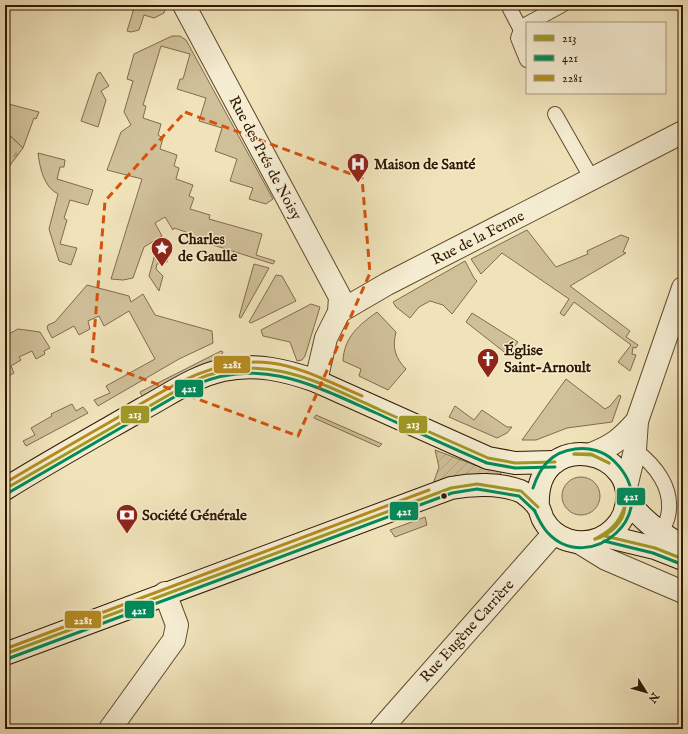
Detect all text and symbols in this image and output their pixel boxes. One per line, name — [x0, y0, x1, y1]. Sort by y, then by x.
legend — [526, 22, 666, 94]
text: 213 — [562, 31, 577, 46]
text: 421 — [562, 51, 578, 66]
text: 2281 — [562, 71, 582, 86]
street label: Rue des Prés de Noisy — [224, 93, 306, 224]
hospital icon: Maison de Santé — [345, 151, 371, 184]
place label: Maison de Santé — [374, 155, 476, 174]
street label: Rue de la Ferme — [428, 206, 528, 270]
place label: Charles de Gaulle — [178, 230, 237, 266]
place icon: Charles de Gaulle — [149, 235, 175, 268]
place label: Église Saint-Arnoult — [504, 341, 592, 377]
church icon: Église Saint-Arnoult — [475, 346, 501, 379]
line badge: 2281 — [213, 355, 251, 374]
text: 2281 — [223, 358, 241, 372]
line badge: 421 — [174, 379, 204, 398]
text: 421 — [181, 382, 196, 396]
line badge: 213 — [120, 405, 150, 424]
text: 213 — [128, 408, 142, 422]
line badge: 213 — [398, 415, 428, 434]
text: 213 — [406, 418, 420, 432]
line badge: 421 — [616, 487, 646, 506]
text: 421 — [623, 490, 638, 504]
unlabelled marker — [439, 491, 449, 501]
line badge: 421 — [389, 501, 419, 521]
bank icon: Société Générale — [114, 502, 140, 535]
text: 421 — [396, 505, 411, 519]
place label: Société Générale — [142, 506, 247, 525]
street label: Rue Eugène Carrière — [416, 575, 518, 686]
line badge: 421 — [124, 600, 155, 619]
text: 421 — [131, 604, 146, 618]
line badge: 2281 — [64, 610, 102, 629]
text: 2281 — [74, 614, 92, 628]
north arrow — [626, 672, 666, 712]
text: N — [644, 689, 662, 706]

